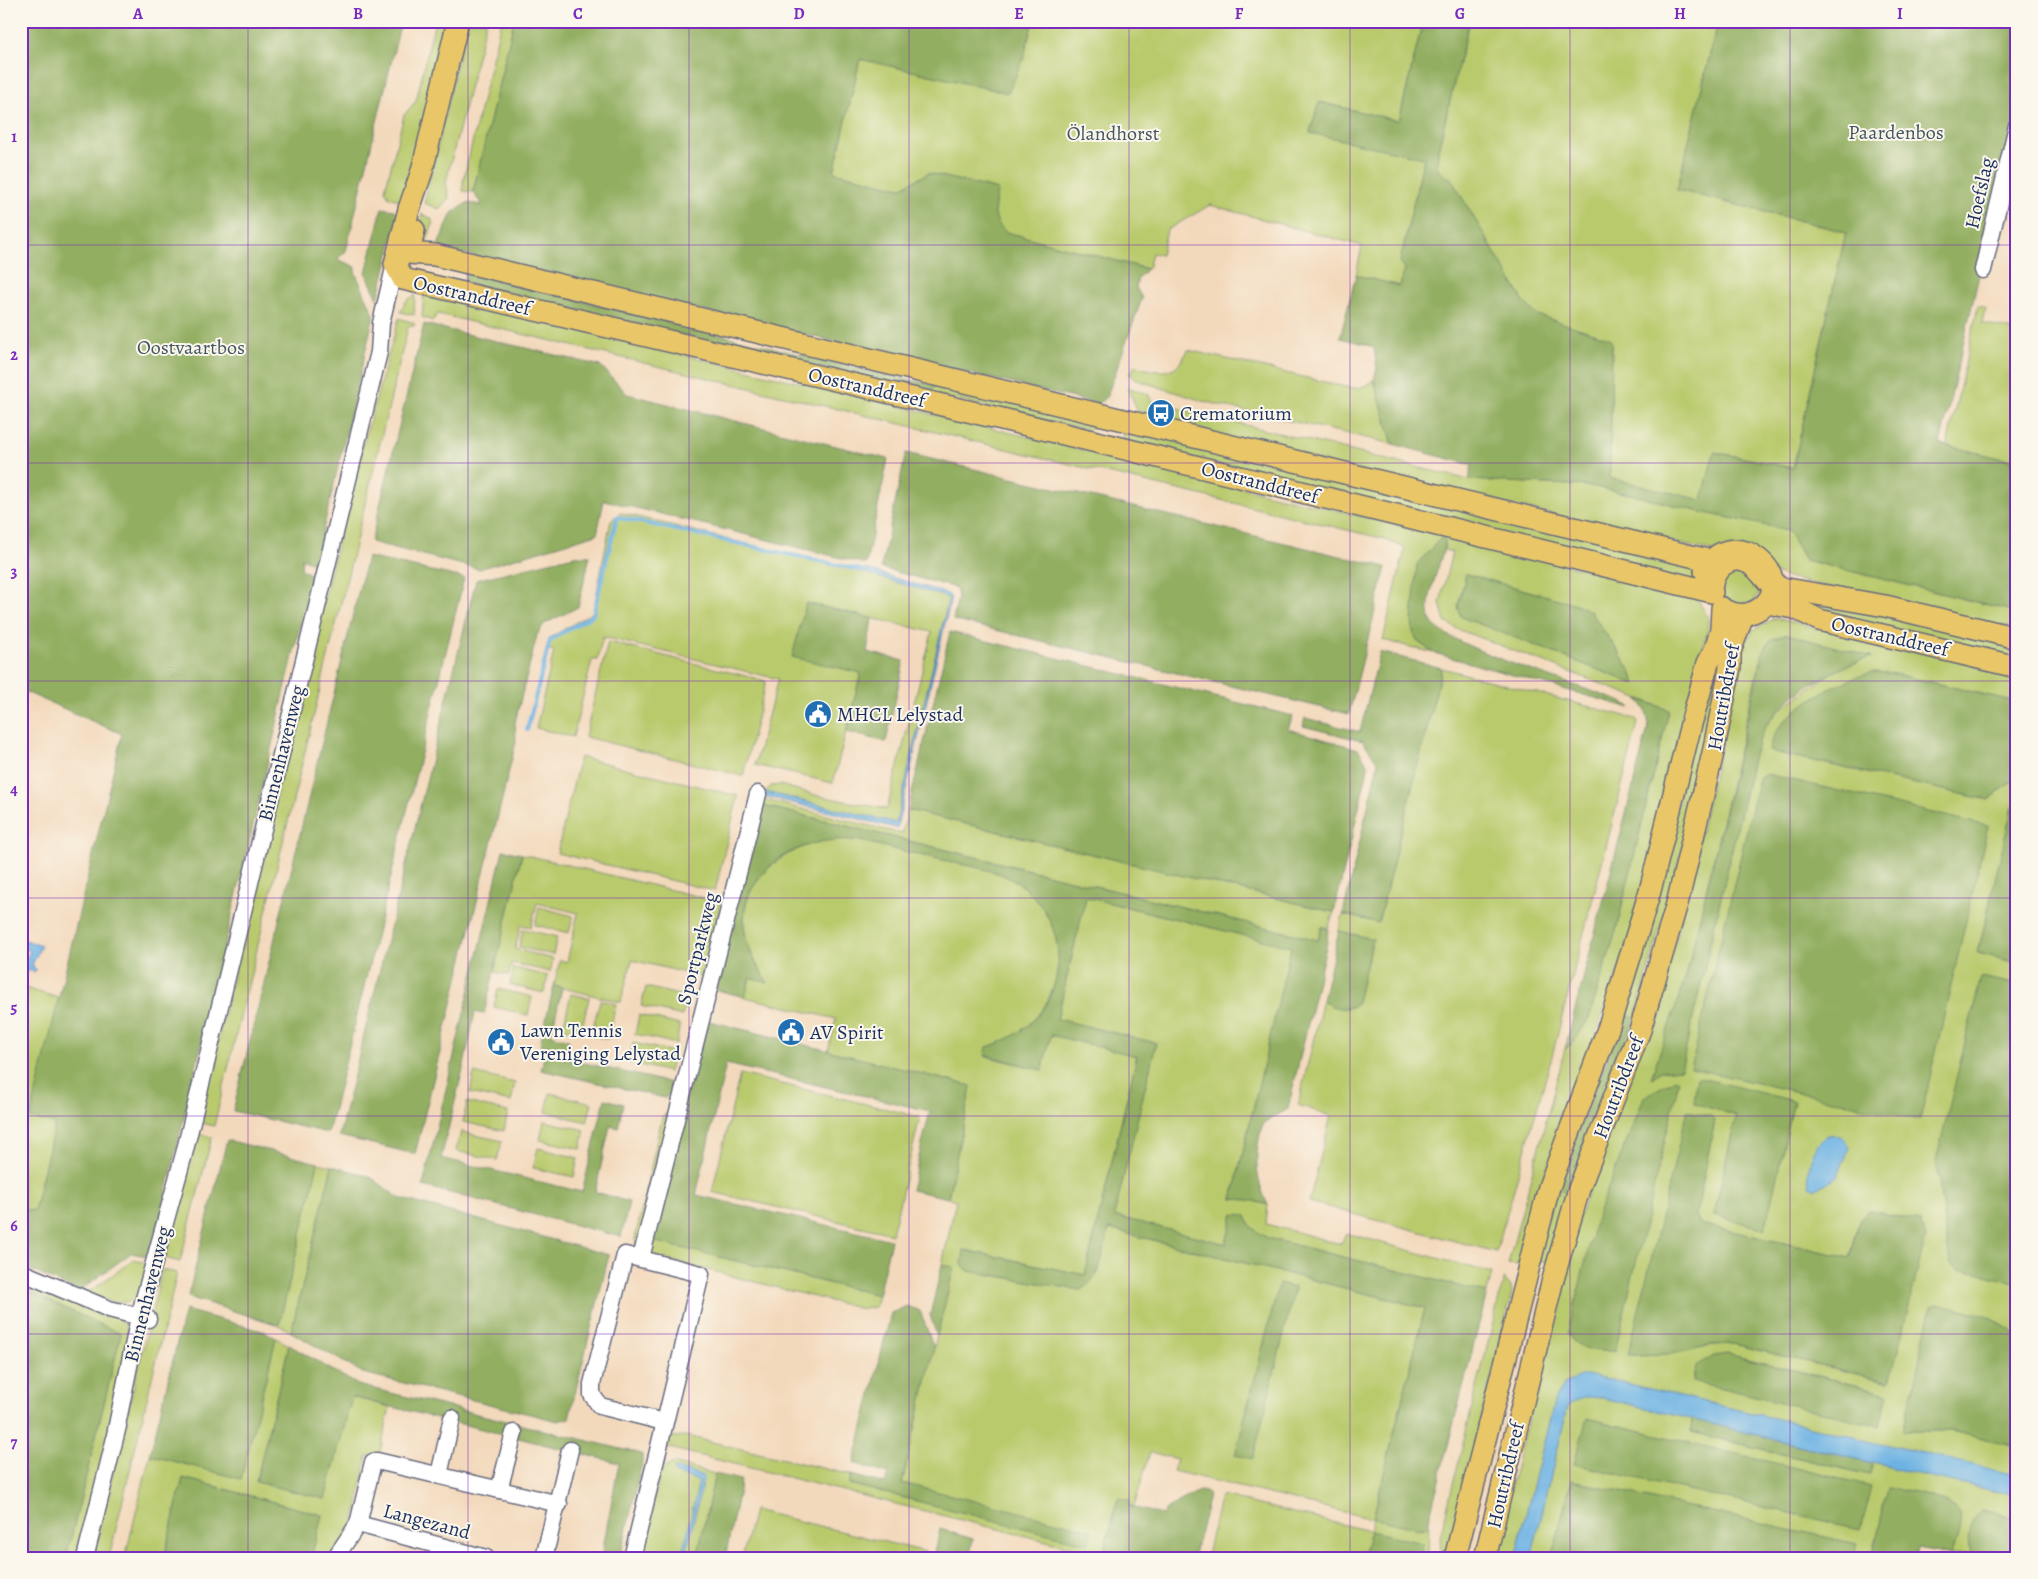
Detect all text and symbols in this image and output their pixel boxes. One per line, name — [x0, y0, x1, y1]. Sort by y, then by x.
text: A — [132, 3, 144, 25]
text: B — [353, 3, 363, 25]
text: C — [573, 3, 583, 25]
text: D — [793, 3, 805, 25]
text: E — [1014, 3, 1024, 25]
text: F — [1235, 3, 1244, 25]
text: G — [1455, 3, 1465, 25]
text: H — [1674, 3, 1686, 25]
text: I — [1897, 3, 1903, 25]
park label: Paardenbos — [1848, 119, 1944, 146]
park label: Ölandhorst — [1067, 120, 1160, 147]
text: 1 — [11, 126, 17, 148]
street label: Hoefslag — [1958, 155, 2001, 231]
street label: Oostranddreef — [411, 269, 537, 323]
park label: Oostvaartbos — [137, 334, 245, 361]
text: 2 — [10, 344, 18, 366]
street label: Oostranddreef — [806, 361, 932, 415]
bus stop icon: Crematorium — [1146, 398, 1176, 428]
place label: Crematorium — [1180, 400, 1292, 427]
street label: Oostranddreef — [1199, 455, 1324, 511]
text: 3 — [11, 561, 18, 583]
street label: Oostranddreef — [1829, 610, 1955, 664]
street label: Houtribdreef — [1701, 638, 1747, 753]
street label: Binnenhavenweg — [252, 682, 311, 824]
public building icon: MHCL Lelystad — [803, 699, 833, 729]
place label: MHCL Lelystad — [837, 701, 963, 728]
text: 4 — [10, 779, 18, 801]
street label: Sportparkweg — [670, 889, 725, 1007]
text: 5 — [11, 997, 18, 1019]
place label: Lawn Tennis Vereniging Lelystad — [519, 1017, 681, 1067]
public building icon: AV Spirit — [776, 1017, 806, 1047]
place label: AV Spirit — [809, 1019, 884, 1046]
public building icon: Lawn Tennis Vereniging Lelystad — [486, 1027, 516, 1057]
street label: Houtribdreef — [1586, 1029, 1652, 1143]
text: 6 — [10, 1215, 18, 1237]
street label: Binnenhavenweg — [118, 1223, 177, 1365]
street label: Houtribdreef — [1480, 1416, 1532, 1531]
text: 7 — [11, 1432, 18, 1454]
street label: Langezand — [380, 1497, 474, 1546]

